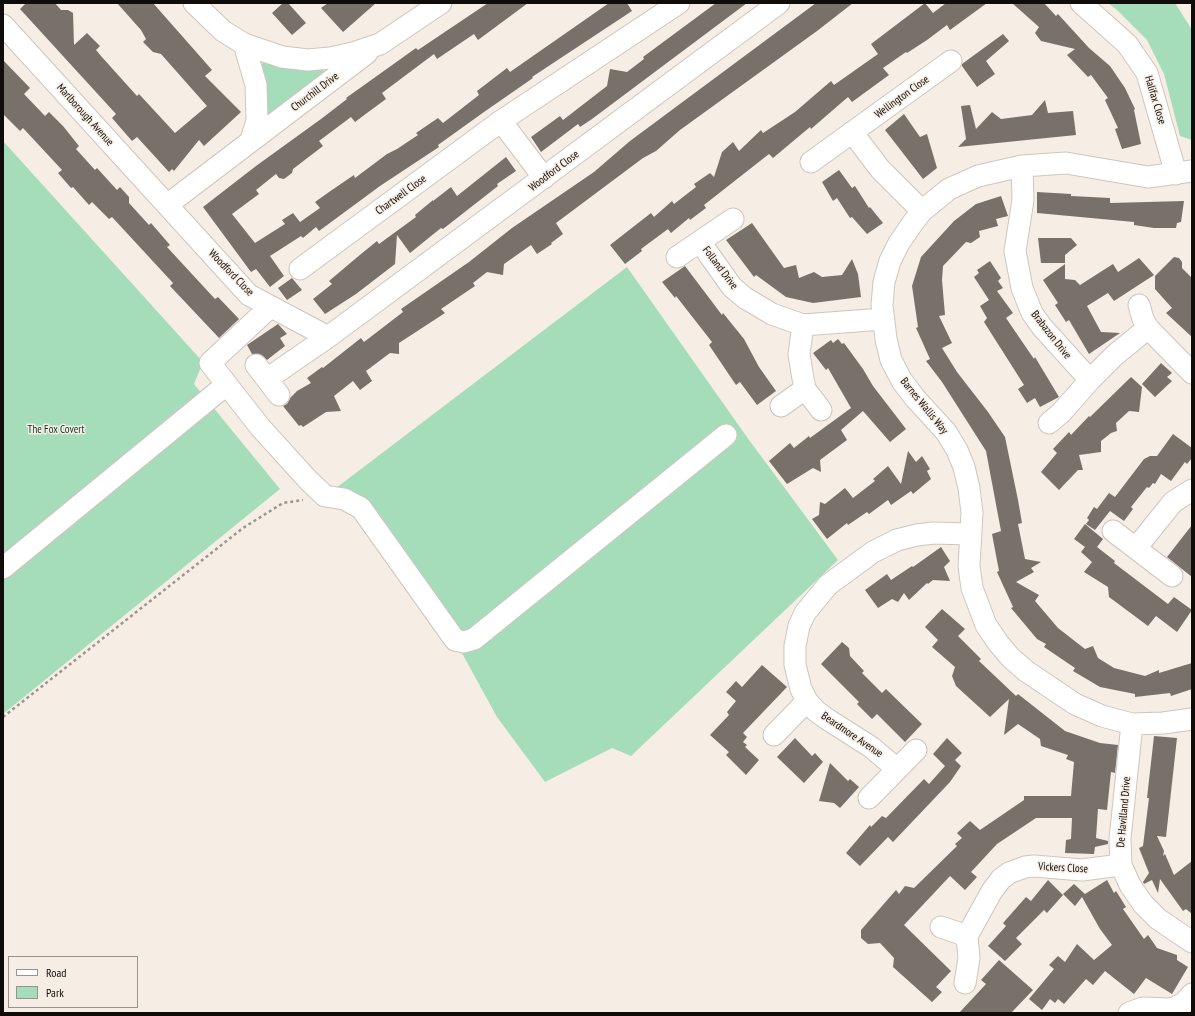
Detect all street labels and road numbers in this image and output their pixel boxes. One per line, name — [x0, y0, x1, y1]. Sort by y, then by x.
street label: Churchill Drive — [289, 70, 341, 114]
street label: Wellington Close — [872, 73, 932, 121]
street label: Halifax Close — [1141, 74, 1169, 126]
street label: Marlborough Avenue — [54, 81, 116, 149]
street label: Woodford Close — [526, 148, 582, 194]
street label: Chartwell Close — [373, 172, 429, 218]
street label: Folland Drive — [699, 244, 741, 292]
street label: Woodford Close — [206, 247, 256, 299]
street label: Brabazon Drive — [1028, 308, 1074, 362]
street label: Barnes Wallis Way — [897, 375, 951, 437]
street label: Beardmore Avenue — [819, 710, 885, 760]
street label: De Havilland Drive — [1114, 776, 1134, 848]
street label: Vickers Close — [1038, 860, 1088, 876]

